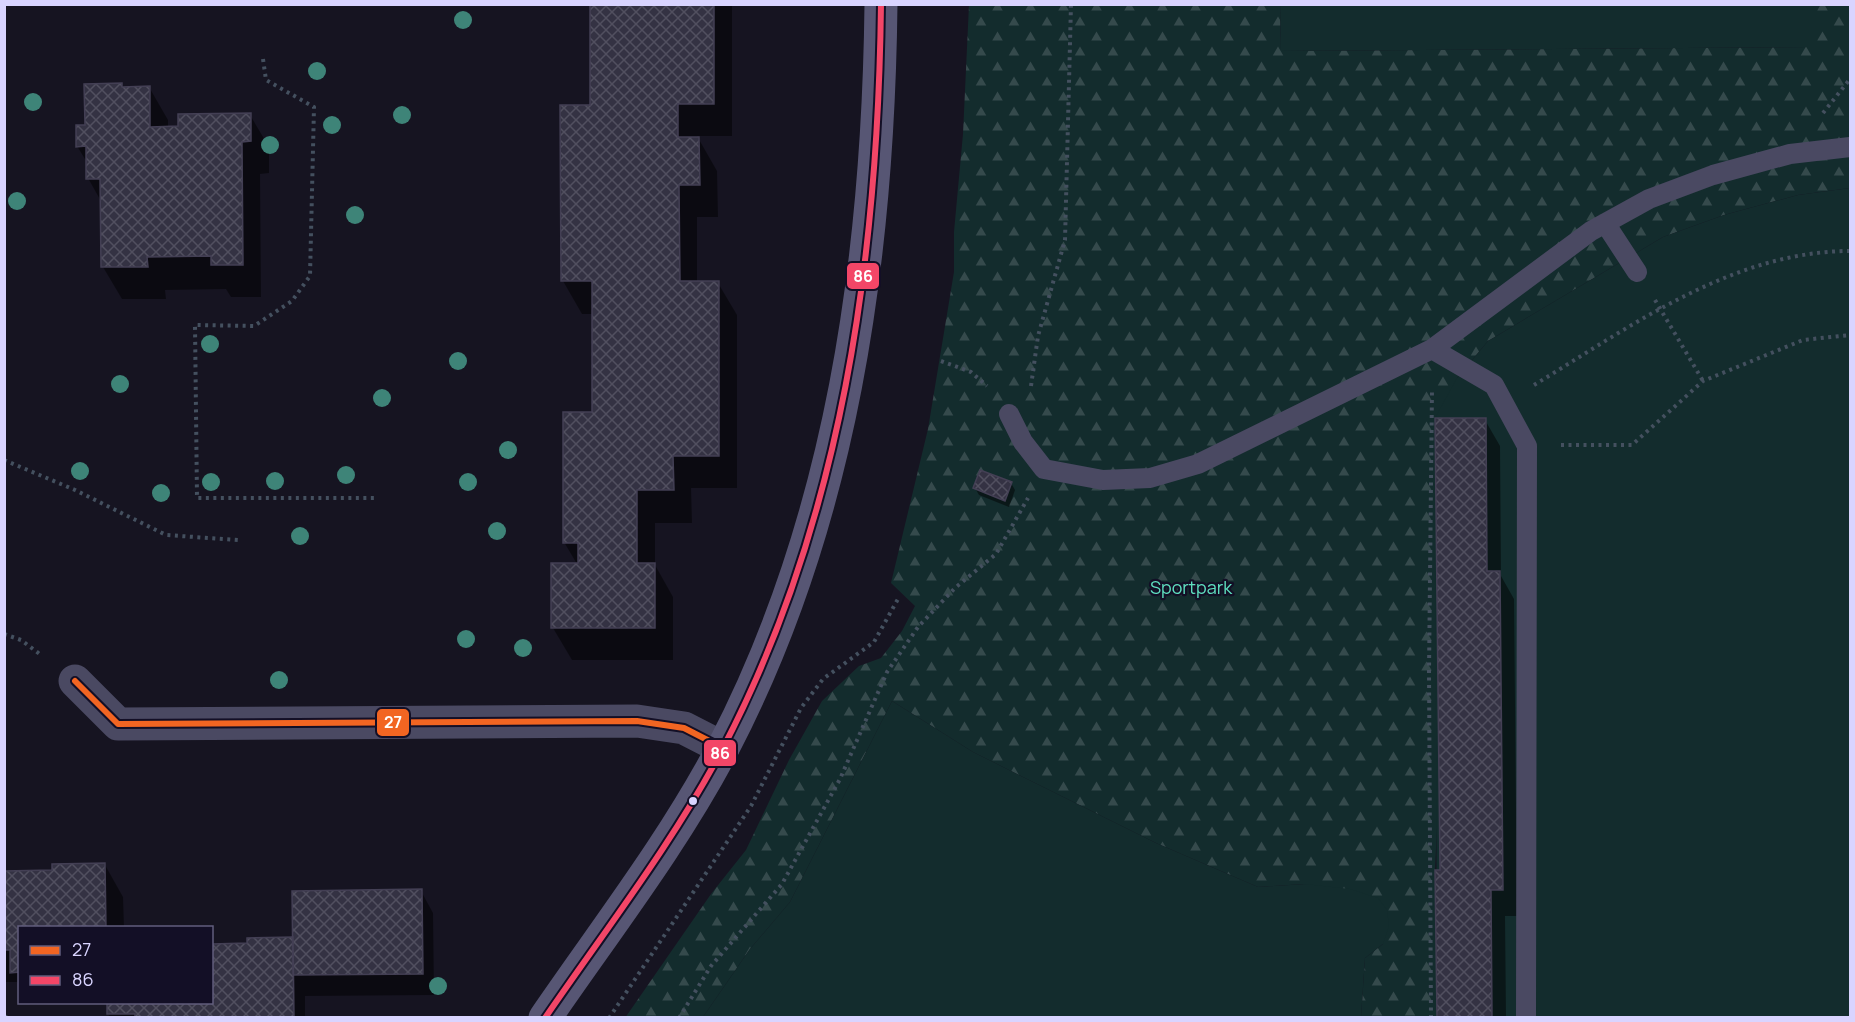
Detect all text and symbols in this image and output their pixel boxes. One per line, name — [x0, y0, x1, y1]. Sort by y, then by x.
line badge: 86 — [846, 262, 880, 290]
text: 86 — [853, 265, 873, 287]
park label: Sportpark — [1150, 575, 1233, 599]
line badge: 27 — [376, 708, 410, 737]
text: 27 — [384, 711, 402, 733]
line badge: 86 — [703, 739, 737, 767]
text: 86 — [710, 742, 730, 764]
unlabelled marker — [687, 795, 699, 807]
legend — [18, 926, 213, 1004]
text: 27 — [72, 937, 91, 961]
text: 86 — [72, 967, 94, 991]

